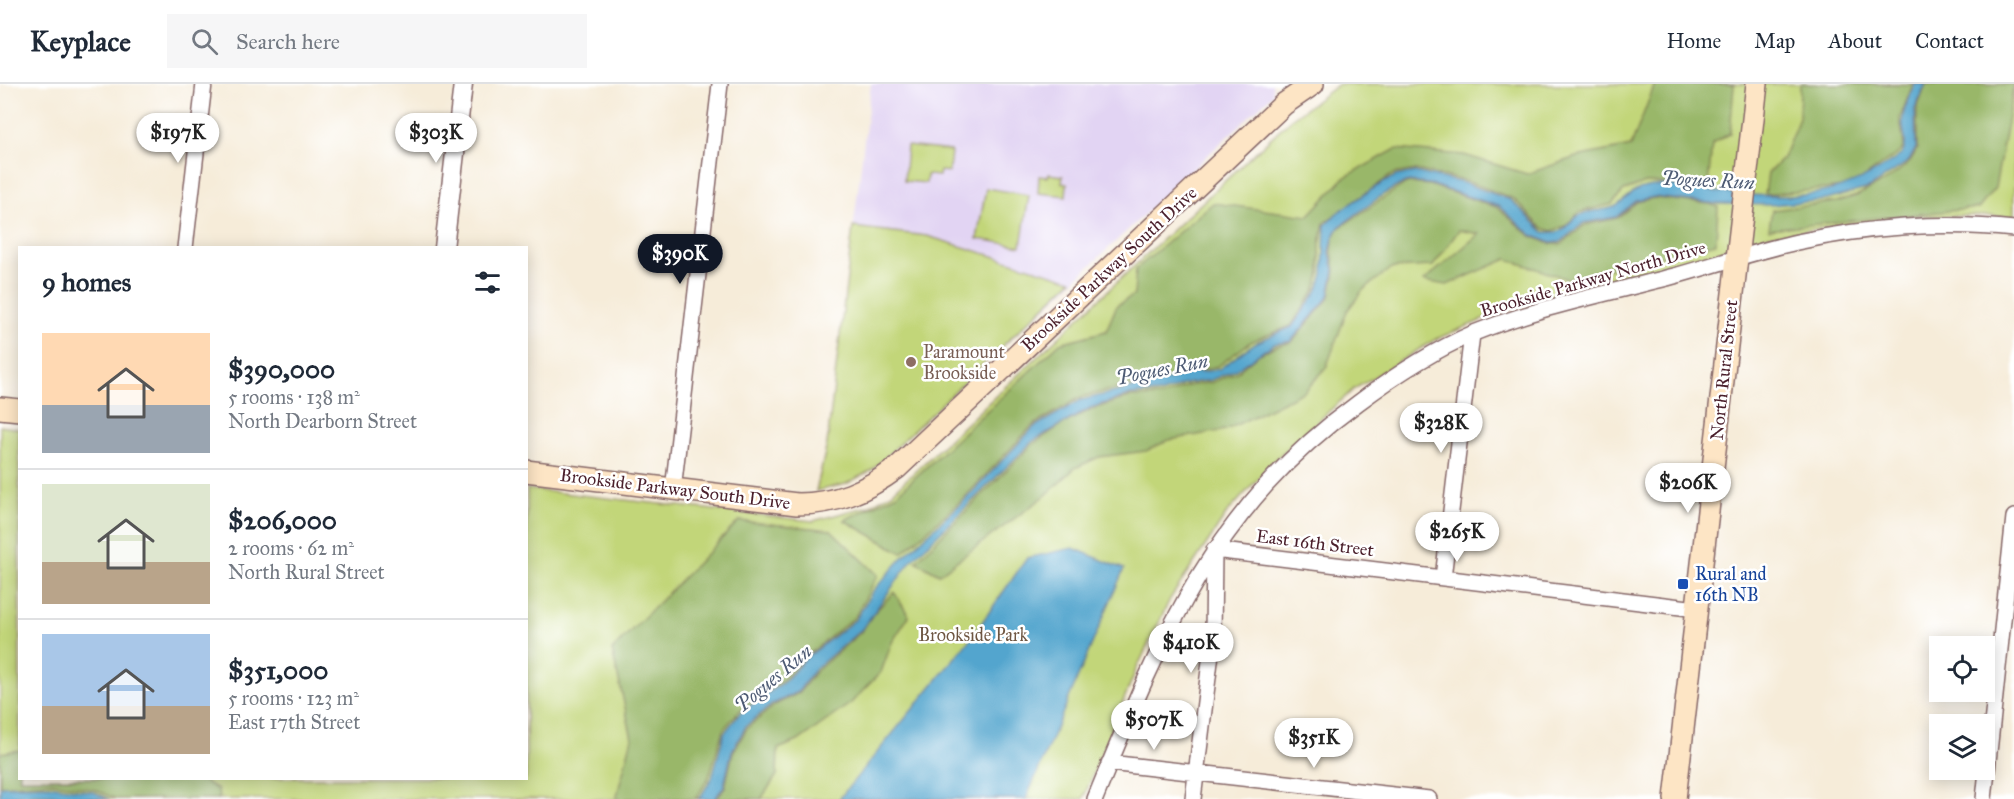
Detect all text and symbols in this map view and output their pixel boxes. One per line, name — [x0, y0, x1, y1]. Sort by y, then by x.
search box — [167, 14, 587, 68]
text: Keyplace — [30, 24, 131, 59]
icon: search — [188, 25, 221, 58]
text: Search here — [236, 28, 340, 55]
text: Home — [1666, 28, 1721, 54]
text: Map — [1754, 28, 1795, 54]
text: About — [1828, 28, 1882, 54]
text: Contact — [1915, 28, 1984, 54]
pin: $197K — [136, 113, 220, 164]
pin: $303K — [394, 113, 478, 164]
text: $197K — [150, 120, 206, 144]
text: $303K — [409, 120, 463, 144]
water label: Pogues Run — [1661, 166, 1756, 194]
street label: Brookside Parkway South Drive — [1017, 182, 1201, 356]
pin: $390K — [638, 234, 722, 285]
street label: Brookside Parkway North Drive — [1478, 236, 1708, 322]
text: $390K — [652, 241, 708, 265]
text: 9 homes — [42, 266, 131, 298]
icon: filters — [471, 266, 504, 299]
street label: North Rural Street — [1706, 298, 1742, 441]
place label: Paramount Brookside — [923, 341, 1005, 384]
water label: Pogues Run — [1114, 348, 1211, 390]
text: $390,000 — [228, 353, 335, 385]
marker: Paramount Brookside — [904, 355, 918, 369]
icon: home — [90, 357, 162, 429]
text: 5 rooms · 138 m² — [228, 385, 360, 409]
pin: $328K — [1399, 403, 1483, 454]
text: North Dearborn Street — [228, 409, 417, 433]
text: $328K — [1414, 410, 1468, 434]
pin: $206K — [1646, 463, 1730, 514]
street label: Brookside Parkway South Drive — [559, 464, 791, 514]
text: $206K — [1659, 470, 1717, 494]
text: $206,000 — [228, 504, 337, 536]
icon: home — [90, 508, 162, 580]
pin: $265K — [1415, 512, 1499, 563]
text: $265K — [1429, 519, 1485, 543]
street label: East 16th Street — [1255, 525, 1376, 561]
text: 2 rooms · 62 m² — [228, 536, 354, 560]
text: North Rural Street — [228, 560, 385, 584]
place label: Rural and 16th NB — [1695, 563, 1767, 606]
marker: Rural and 16th NB — [1676, 577, 1690, 591]
pin: $410K — [1149, 623, 1233, 674]
park label: Brookside Park — [918, 624, 1028, 646]
text: $410K — [1163, 630, 1219, 654]
map controls — [1929, 636, 1995, 780]
button: locate — [1929, 636, 1995, 702]
water label: Pogues Run — [730, 639, 817, 717]
text: $351,000 — [228, 654, 328, 686]
icon: home — [90, 658, 162, 730]
text: 5 rooms · 123 m² — [228, 686, 359, 710]
pin: $507K — [1112, 700, 1196, 751]
text: $507K — [1125, 707, 1183, 731]
text: East 17th Street — [228, 710, 360, 734]
button: layers — [1929, 714, 1995, 780]
pin: $351K — [1272, 718, 1356, 769]
text: $351K — [1288, 725, 1340, 749]

